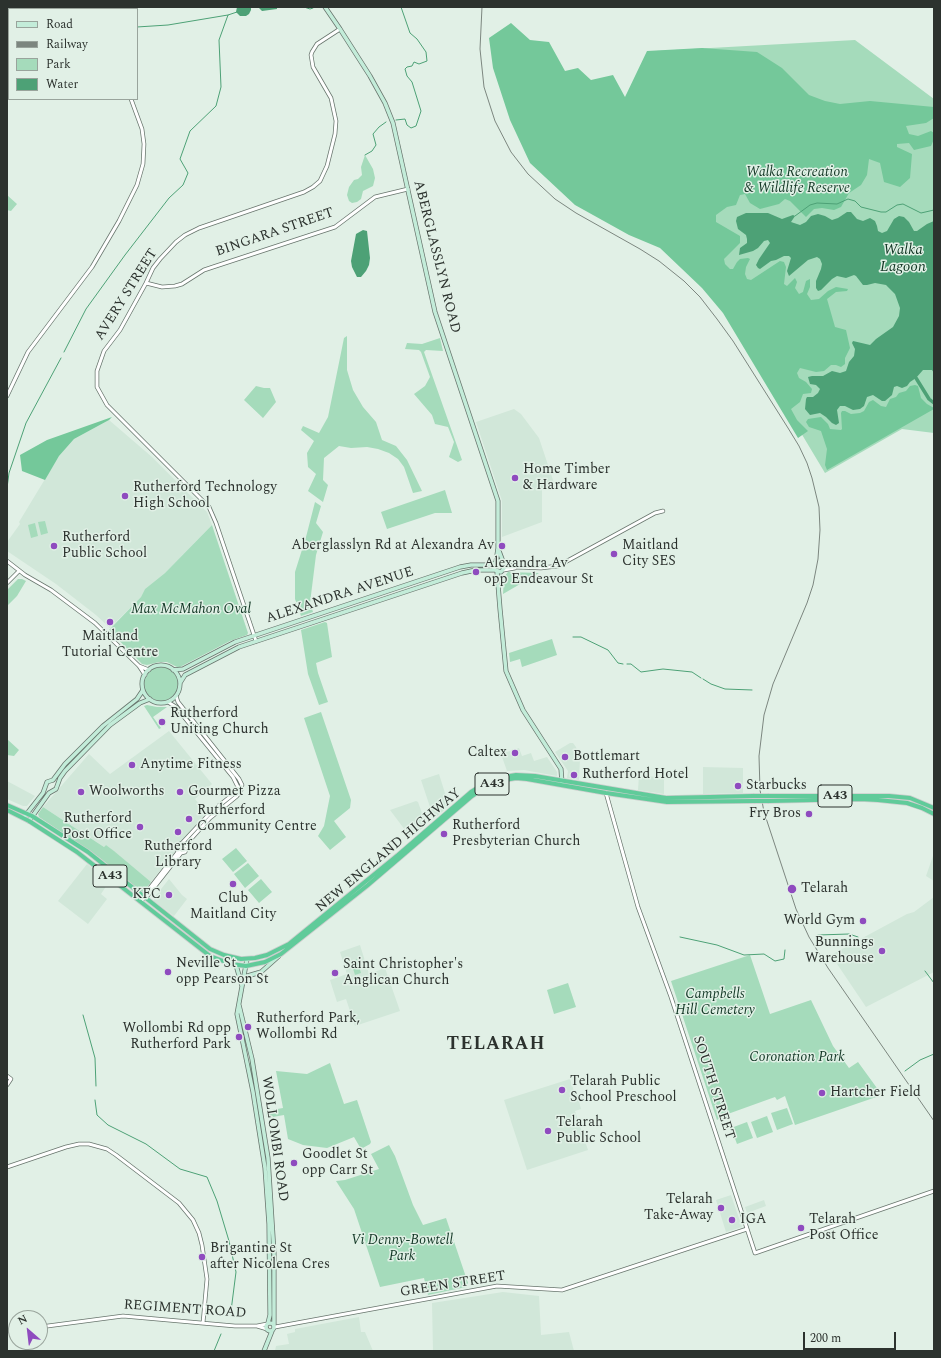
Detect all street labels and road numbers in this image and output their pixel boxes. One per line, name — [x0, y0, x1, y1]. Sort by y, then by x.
street label: ABERGLASSLYN ROAD — [409, 179, 463, 335]
street label: BINGARA STREET — [214, 205, 336, 261]
street label: AVERY STREET — [92, 246, 162, 344]
street label: ALEXANDRA AVENUE — [264, 564, 416, 628]
road number: A43 — [475, 773, 509, 795]
street label: NEW ENGLAND HIGHWAY — [313, 785, 465, 917]
road number: A43 — [818, 785, 852, 807]
road number: A43 — [93, 865, 127, 887]
street label: SOUTH STREET — [688, 1034, 738, 1142]
street label: WOLLOMBI ROAD — [257, 1075, 291, 1203]
street label: GREEN STREET — [399, 1268, 507, 1302]
street label: REGIMENT ROAD — [123, 1297, 247, 1323]

